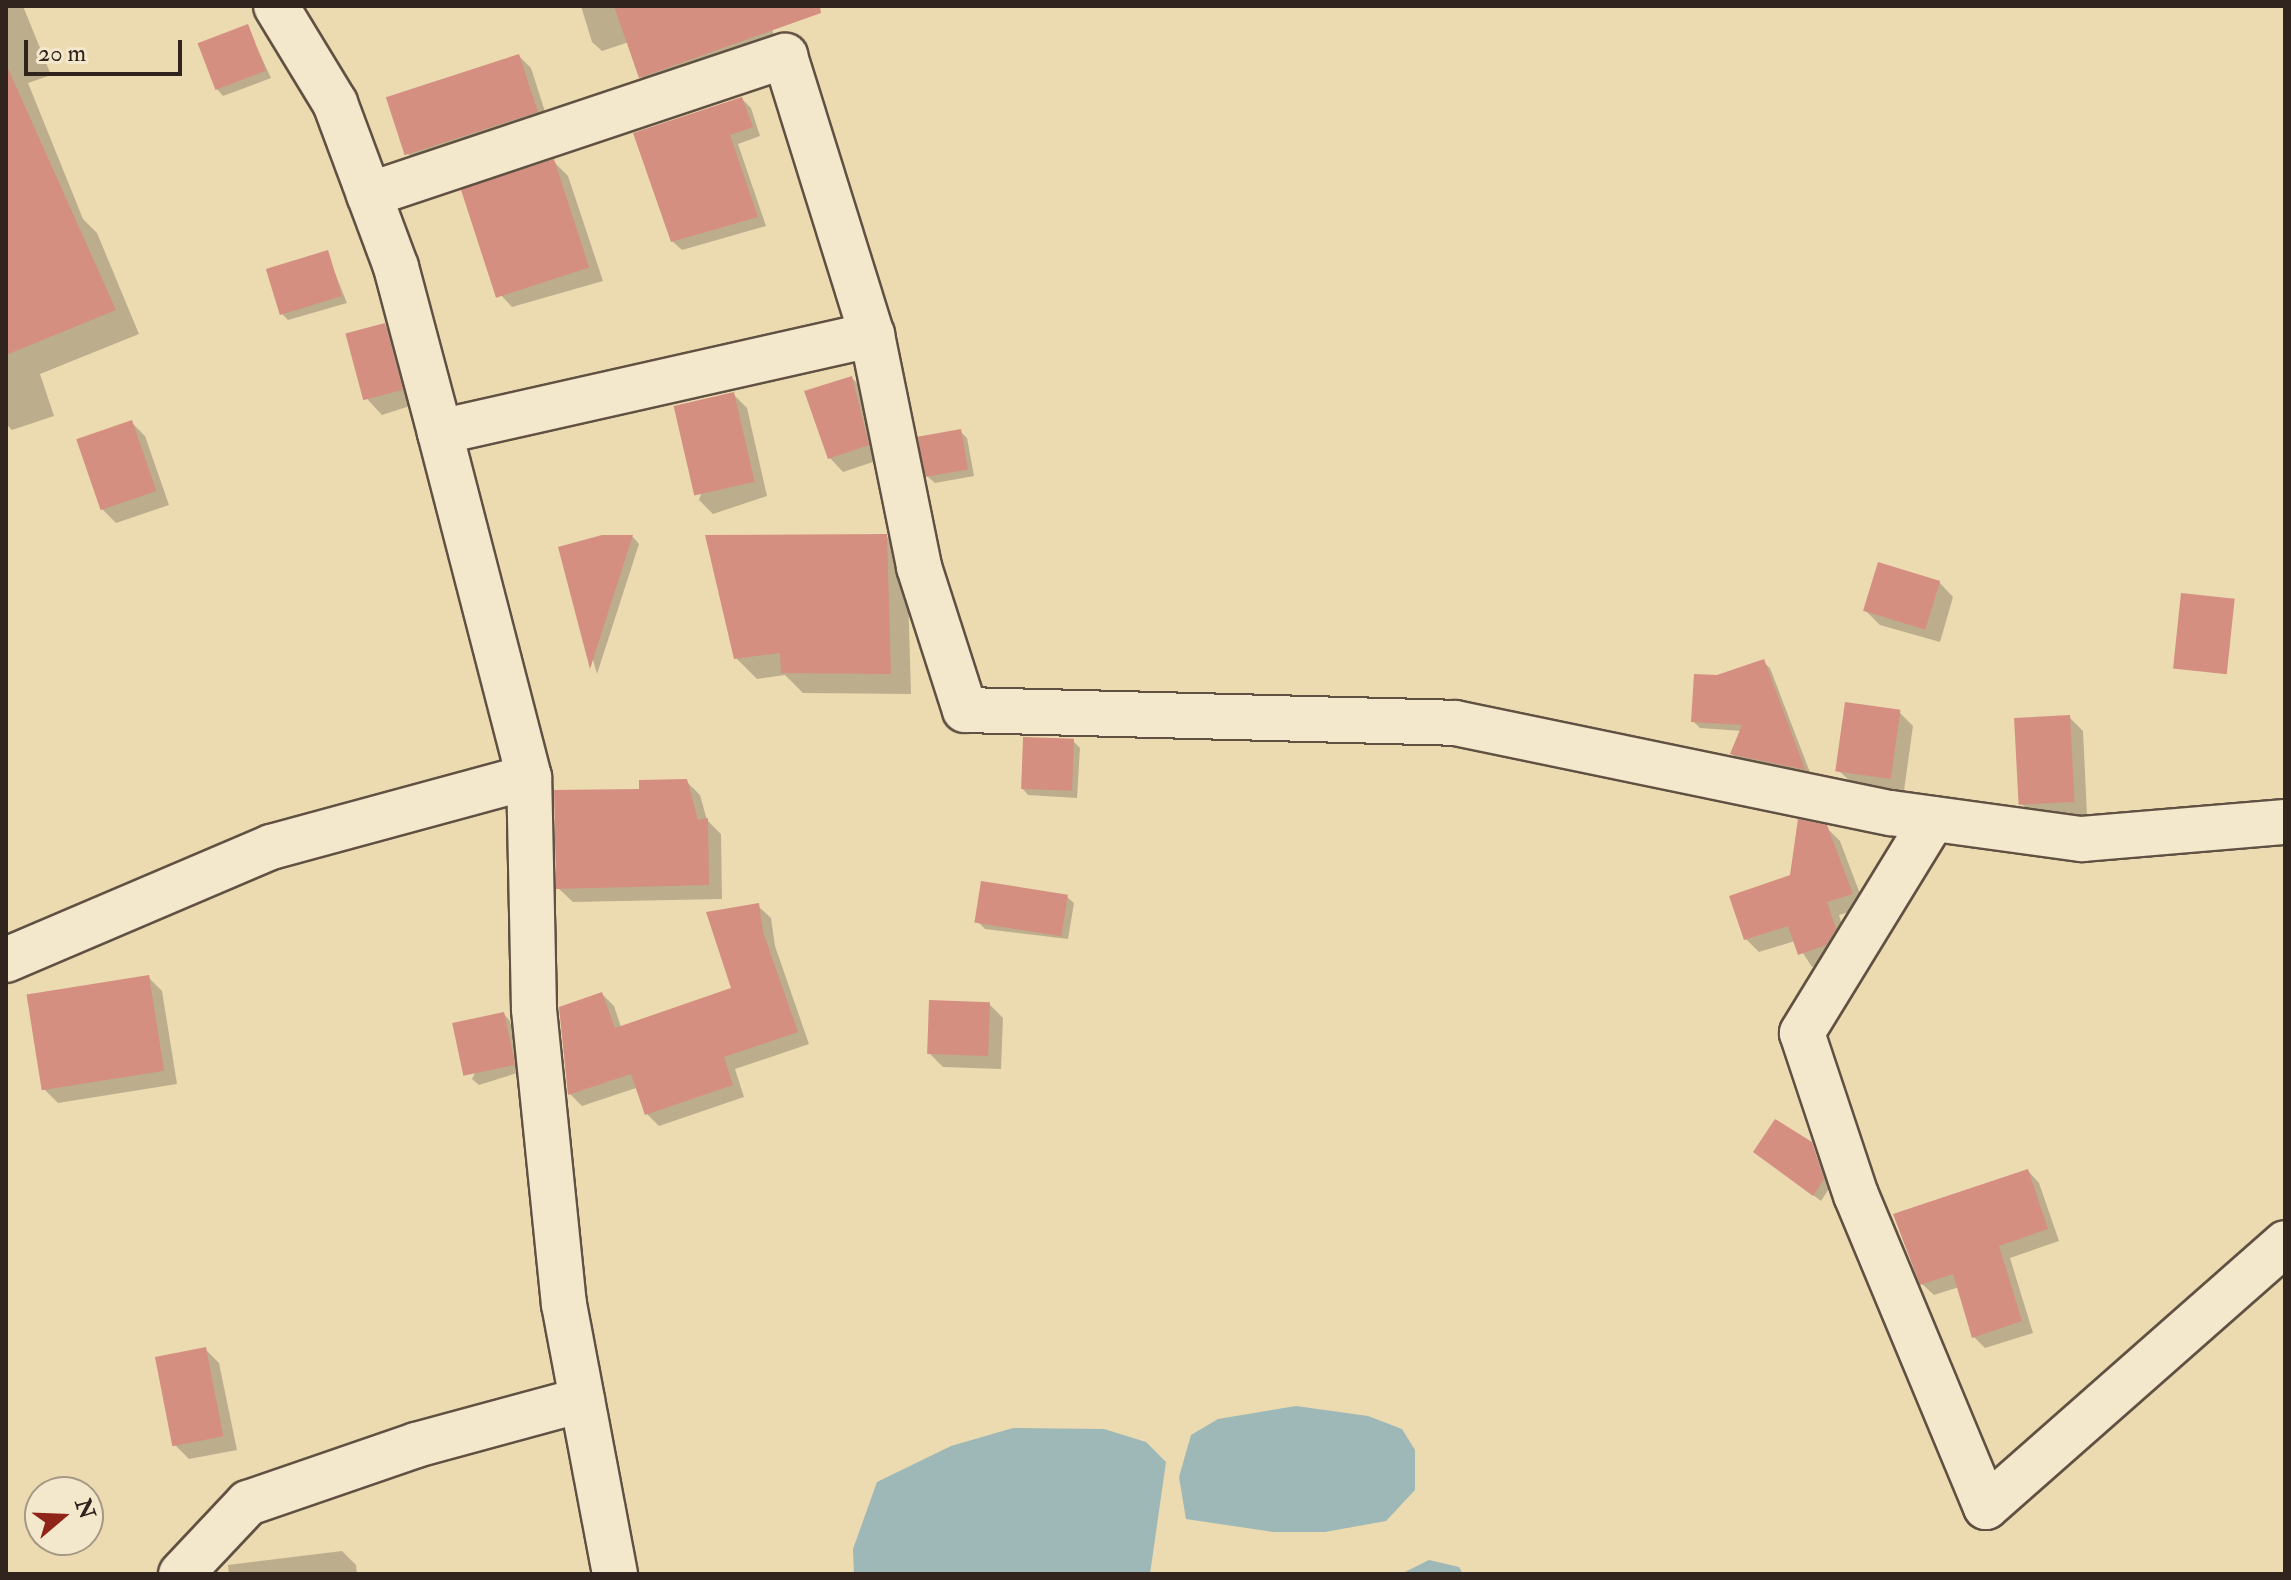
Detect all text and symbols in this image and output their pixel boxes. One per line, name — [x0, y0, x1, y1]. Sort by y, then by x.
scale bar — [28, 24, 186, 74]
text: 20 m — [38, 38, 86, 69]
north arrow — [24, 1476, 104, 1556]
text: N — [68, 1495, 101, 1523]

